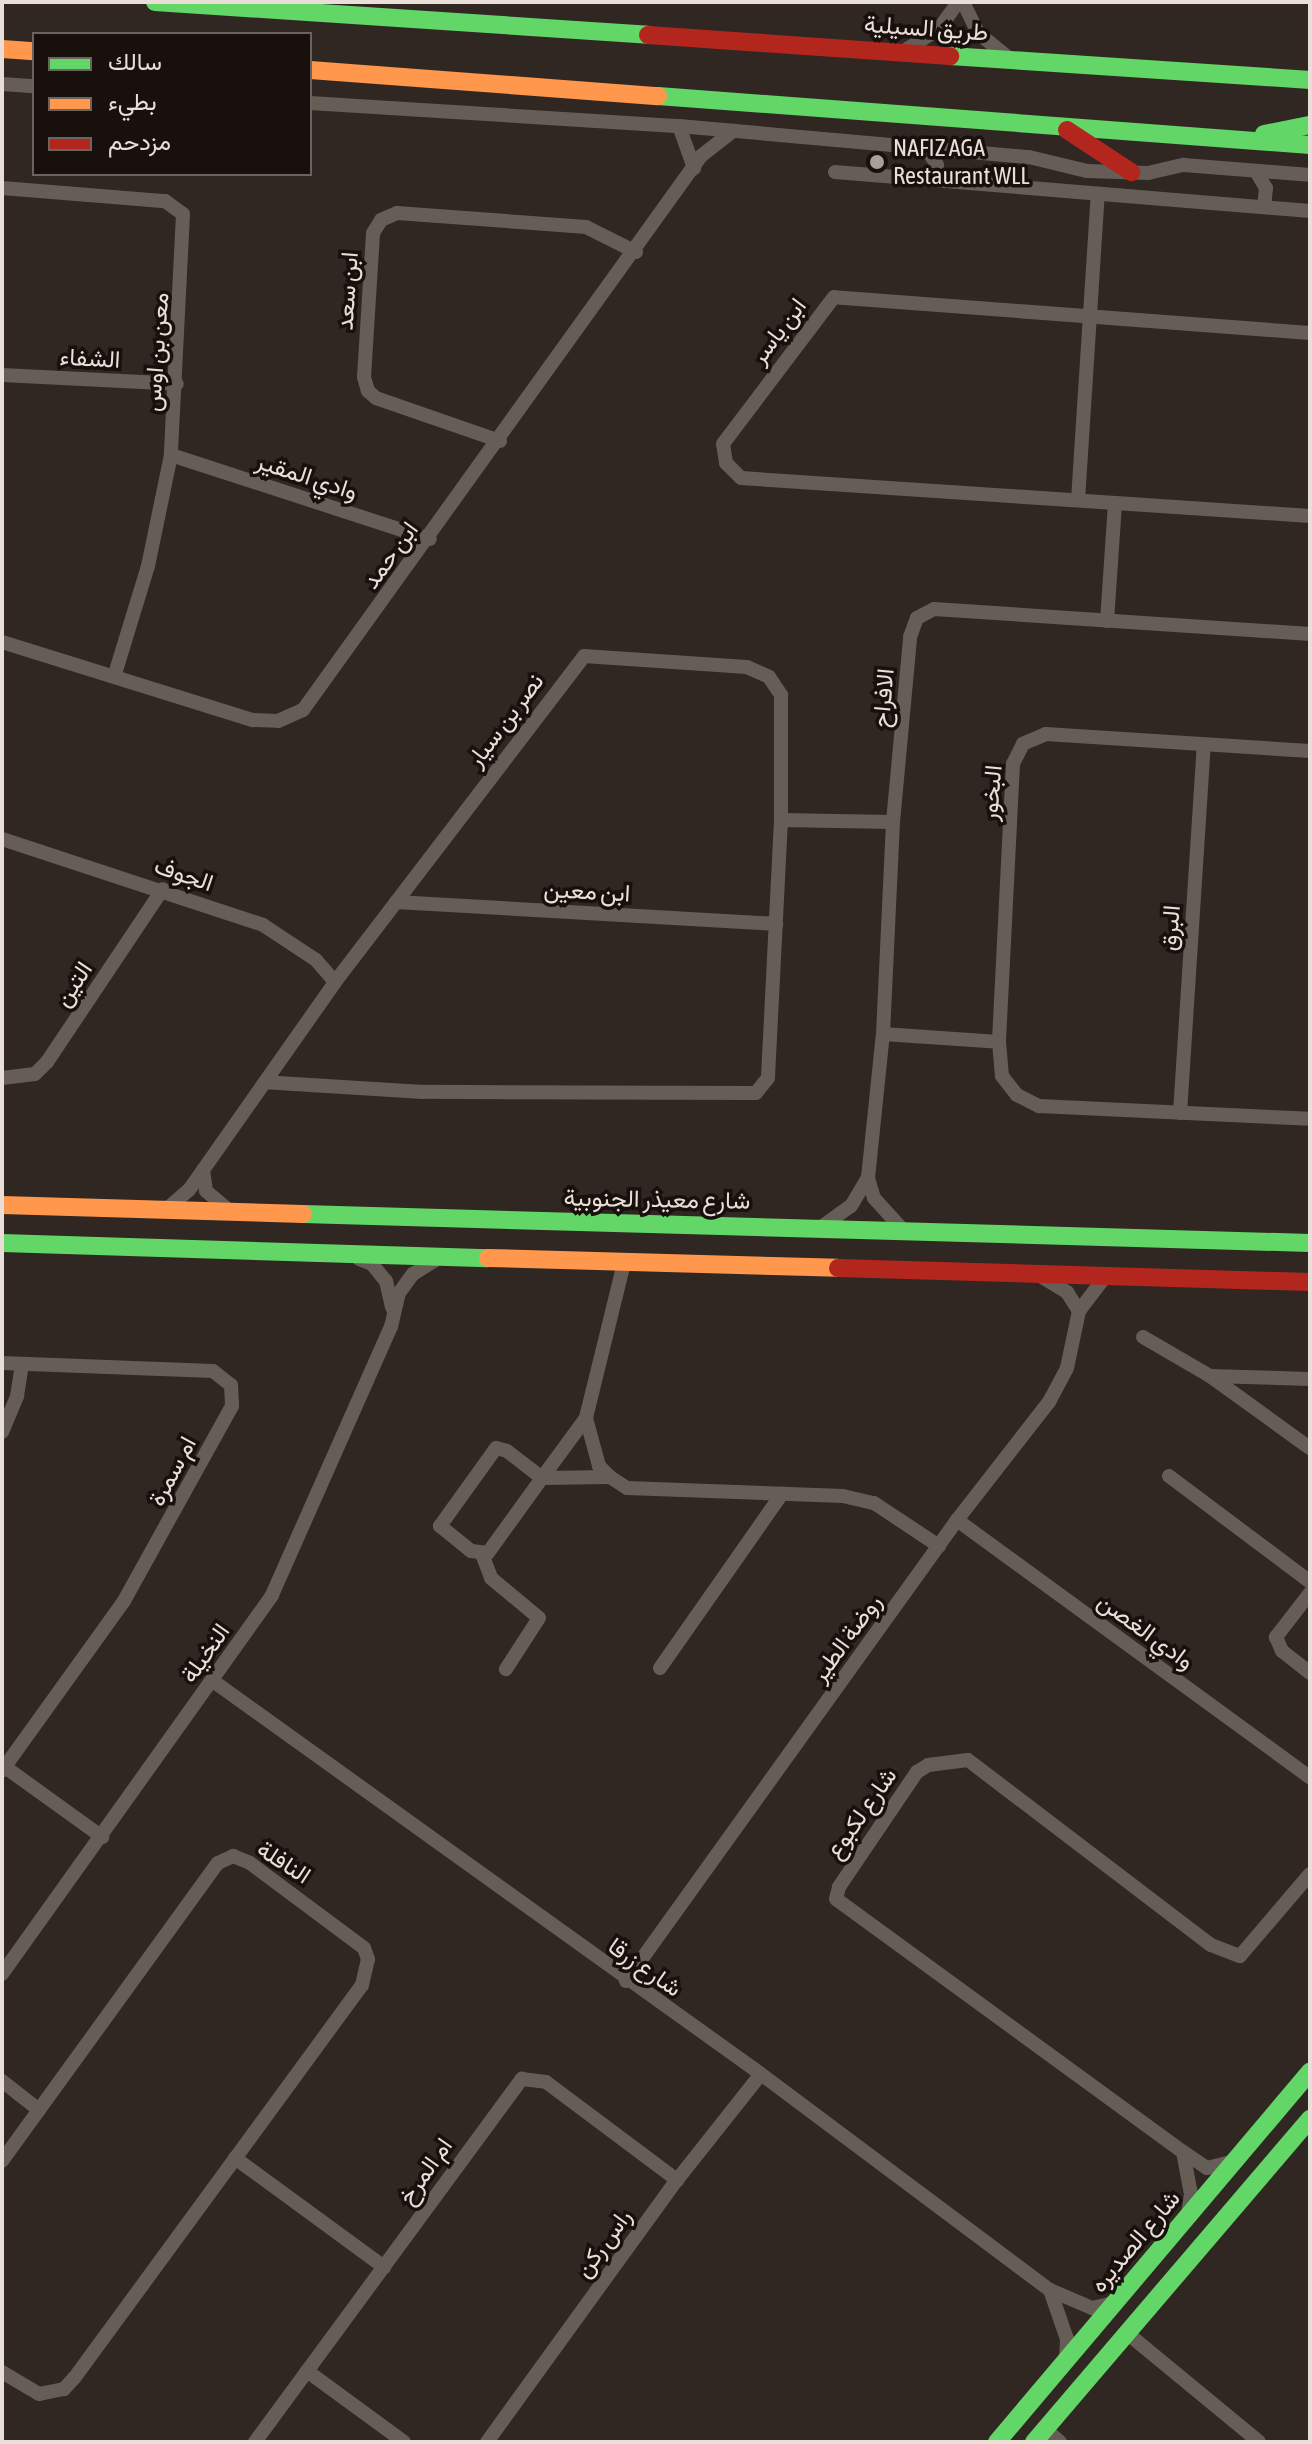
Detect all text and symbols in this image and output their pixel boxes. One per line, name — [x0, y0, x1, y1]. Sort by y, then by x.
street label: طريق السيلية — [863, 9, 989, 47]
legend — [32, 32, 312, 176]
text: سالك — [108, 48, 162, 75]
text: بطيء — [108, 88, 157, 115]
text: مزدحم — [108, 128, 171, 155]
place label: NAFIZ AGA Restaurant WLL — [893, 134, 1030, 190]
marker: NAFIZ AGA Restaurant WLL — [868, 153, 886, 171]
street label: ابن سعد — [330, 251, 364, 331]
street label: معن بن اوس — [137, 291, 175, 413]
street label: ابن ياسر — [744, 292, 812, 370]
street label: الشفاء — [59, 342, 121, 374]
street label: وادي المقير — [253, 446, 361, 506]
street label: ابن حمد — [356, 516, 424, 594]
street label: نصر بن سيار — [460, 667, 550, 773]
street label: الافراح — [866, 667, 900, 729]
street label: البخور — [974, 764, 1008, 822]
street label: الجوف — [151, 851, 217, 897]
street label: ابن معين — [543, 874, 631, 908]
street label: البرق — [1154, 904, 1186, 952]
street label: التين — [48, 956, 98, 1012]
street label: شارع معيذر الجنوبية — [563, 1183, 751, 1215]
street label: ام سمرة — [142, 1431, 202, 1511]
street label: وادي الغصن — [1092, 1586, 1200, 1676]
street label: روضة الطير — [804, 1588, 888, 1688]
street label: النخيلة — [174, 1618, 236, 1688]
street label: شارع لكبوع — [819, 1762, 903, 1864]
street label: النافلة — [252, 1834, 316, 1890]
street label: شارع زرقا — [603, 1931, 687, 2003]
street label: ام المرخ — [392, 2132, 458, 2210]
street label: شارع الصديره — [1084, 2184, 1186, 2298]
street label: راس ركن — [569, 2203, 637, 2283]

